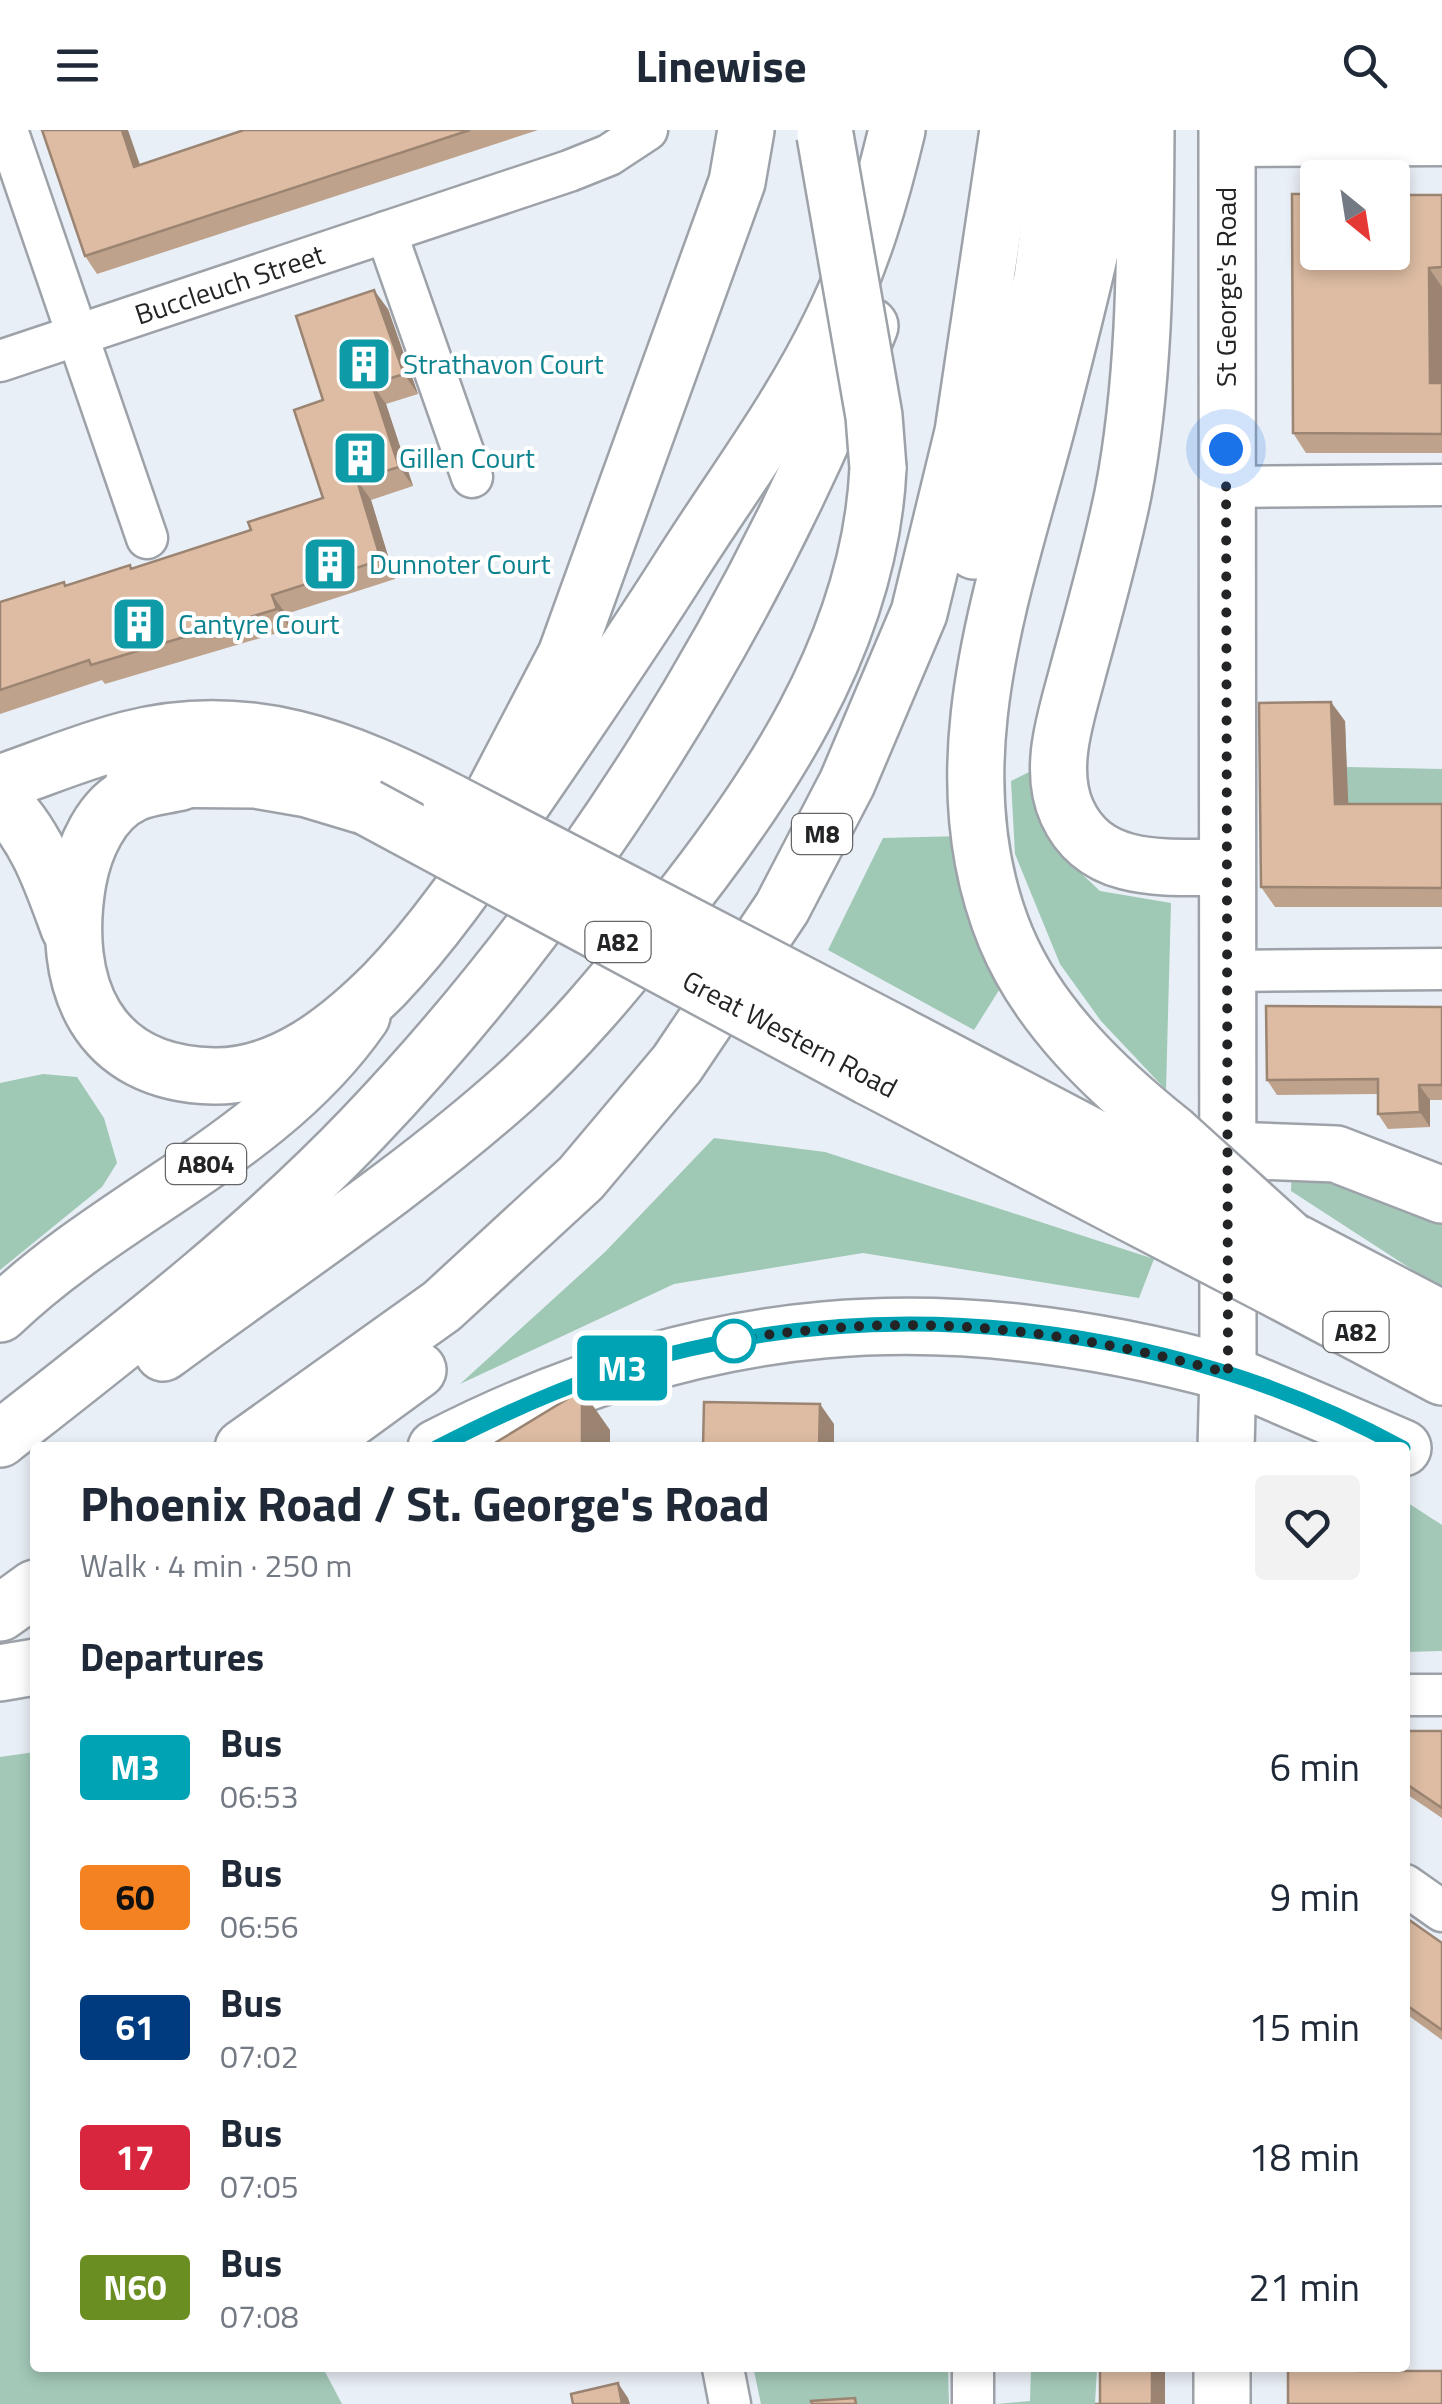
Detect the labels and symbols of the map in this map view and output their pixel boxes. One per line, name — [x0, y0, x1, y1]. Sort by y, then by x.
north arrow — [1300, 160, 1410, 270]
street label: St George's Road — [1204, 187, 1247, 387]
street label: Buccleuch Street — [129, 232, 330, 336]
building icon: Strathavon Court — [334, 334, 394, 394]
place label: Strathavon Court — [403, 342, 604, 385]
your location — [1201, 424, 1251, 474]
building icon: Gillen Court — [330, 428, 390, 488]
place label: Gillen Court — [399, 436, 535, 479]
building icon: Dunnoter Court — [300, 534, 360, 594]
place label: Dunnoter Court — [369, 542, 551, 585]
building icon: Cantyre Court — [109, 594, 169, 654]
place label: Cantyre Court — [178, 602, 340, 645]
road number: M8 — [792, 814, 852, 854]
road number: A82 — [586, 922, 650, 962]
street label: Great Western Road — [675, 959, 905, 1108]
road number: A804 — [166, 1144, 246, 1184]
road number: A82 — [1324, 1312, 1388, 1352]
unlabelled marker — [713, 1320, 755, 1362]
line badge: M3 — [577, 1336, 667, 1400]

